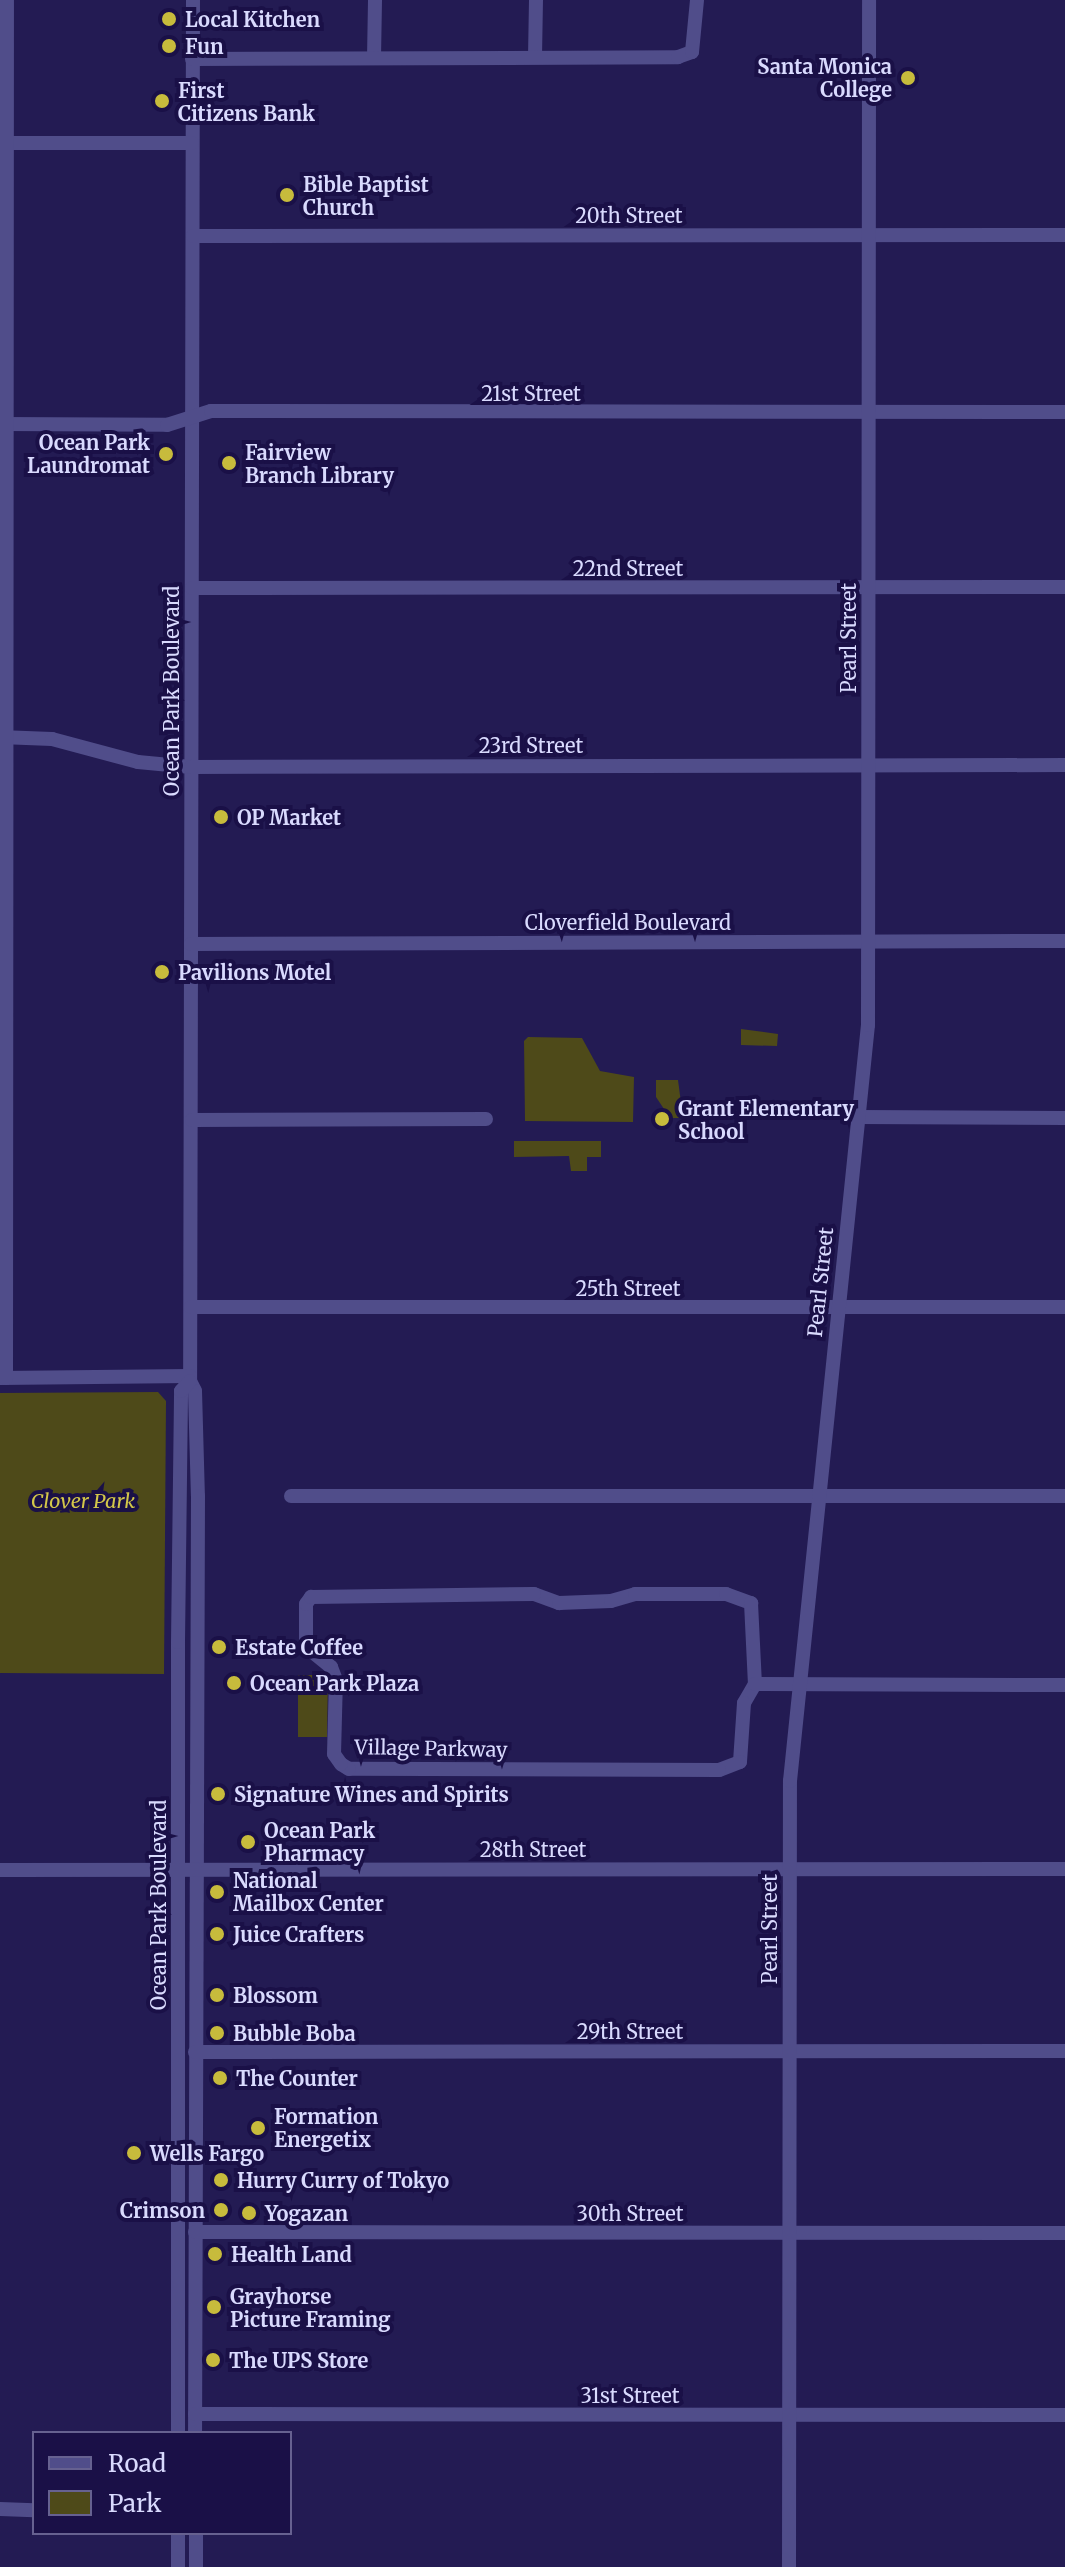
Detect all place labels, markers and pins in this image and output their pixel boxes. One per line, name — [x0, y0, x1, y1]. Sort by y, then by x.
place label: Local Kitchen — [185, 7, 320, 31]
marker: Local Kitchen — [160, 10, 178, 28]
place label: Fun — [185, 34, 223, 58]
marker: Fun — [160, 37, 178, 55]
place label: Santa Monica College — [757, 54, 892, 101]
marker: Santa Monica College — [899, 69, 917, 87]
place label: First Citizens Bank — [178, 78, 315, 125]
marker: First Citizens Bank — [153, 92, 171, 110]
place label: Bible Baptist Church — [303, 172, 429, 219]
marker: Bible Baptist Church — [278, 186, 296, 204]
place label: Ocean Park Laundromat — [27, 430, 150, 477]
place label: Fairview Branch Library — [245, 440, 394, 487]
marker: Ocean Park Laundromat — [157, 445, 175, 463]
marker: Fairview Branch Library — [220, 454, 238, 472]
place label: OP Market — [237, 805, 341, 829]
marker: OP Market — [212, 808, 230, 826]
place label: Pavilions Motel — [178, 960, 331, 984]
marker: Pavilions Motel — [153, 963, 171, 981]
place label: Grant Elementary School — [678, 1096, 854, 1143]
marker: Grant Elementary School — [653, 1110, 671, 1128]
place label: Estate Coffee — [235, 1635, 363, 1659]
marker: Estate Coffee — [210, 1638, 228, 1656]
place label: Ocean Park Plaza — [250, 1671, 419, 1695]
marker: Ocean Park Plaza — [225, 1674, 243, 1692]
place label: Signature Wines and Spirits — [234, 1782, 509, 1806]
marker: Signature Wines and Spirits — [209, 1785, 227, 1803]
place label: Ocean Park Pharmacy — [264, 1818, 375, 1865]
marker: Ocean Park Pharmacy — [239, 1833, 257, 1851]
place label: National Mailbox Center — [233, 1868, 384, 1915]
marker: National Mailbox Center — [208, 1883, 226, 1901]
place label: Juice Crafters — [233, 1922, 364, 1946]
marker: Juice Crafters — [208, 1925, 226, 1943]
place label: Blossom — [233, 1983, 318, 2007]
marker: Blossom — [208, 1986, 226, 2004]
place label: Bubble Boba — [233, 2021, 356, 2045]
marker: Bubble Boba — [208, 2024, 226, 2042]
place label: The Counter — [236, 2066, 358, 2090]
marker: The Counter — [211, 2069, 229, 2087]
place label: Formation Energetix — [274, 2104, 378, 2151]
marker: Formation Energetix — [249, 2119, 267, 2137]
place label: Wells Fargo — [150, 2141, 264, 2165]
marker: Wells Fargo — [125, 2144, 143, 2162]
place label: Hurry Curry of Tokyo — [237, 2168, 449, 2192]
marker: Hurry Curry of Tokyo — [212, 2171, 230, 2189]
place label: Crimson — [120, 2198, 205, 2222]
marker: Crimson — [212, 2201, 230, 2219]
place label: Yogazan — [265, 2201, 348, 2225]
marker: Yogazan — [240, 2204, 258, 2222]
place label: Health Land — [231, 2242, 352, 2266]
marker: Health Land — [206, 2245, 224, 2263]
place label: Grayhorse Picture Framing — [230, 2284, 391, 2331]
marker: Grayhorse Picture Framing — [205, 2298, 223, 2316]
place label: The UPS Store — [229, 2348, 368, 2372]
marker: The UPS Store — [204, 2351, 222, 2369]

